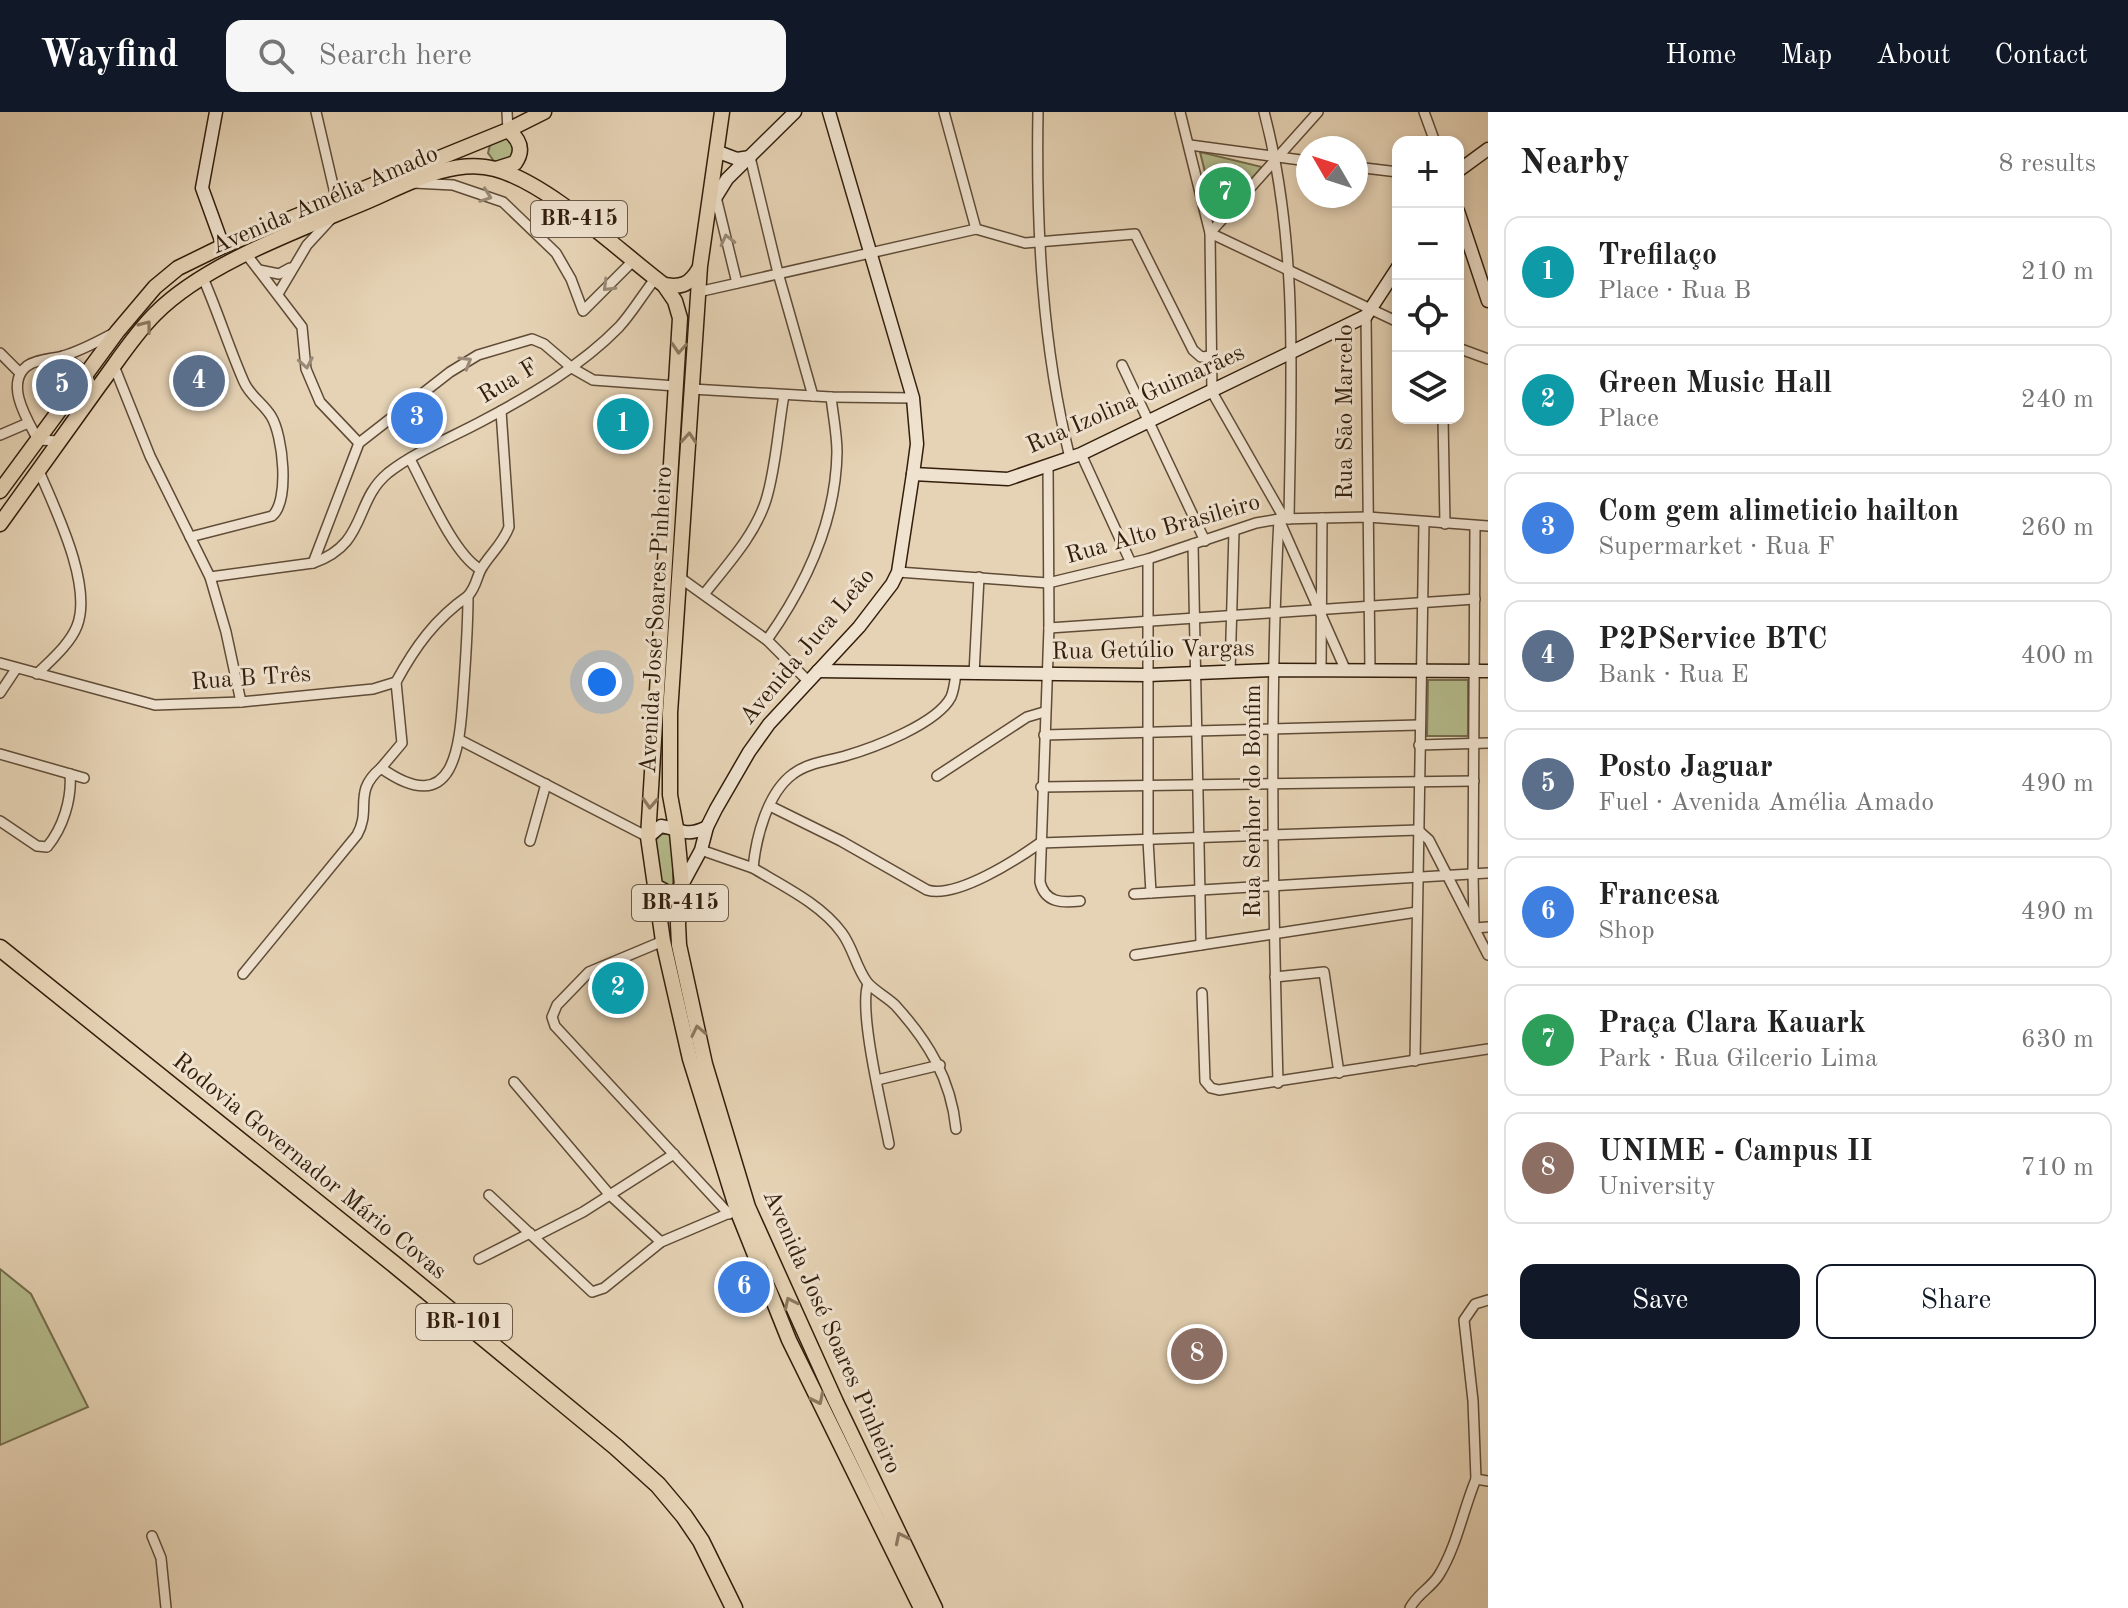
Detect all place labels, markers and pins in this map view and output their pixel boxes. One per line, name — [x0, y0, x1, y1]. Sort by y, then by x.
pin: 7 — [1199, 163, 1251, 223]
pin: 4 — [173, 351, 225, 411]
pin: 5 — [36, 355, 88, 415]
pin: 3 — [391, 388, 443, 448]
pin: 1 — [597, 394, 649, 454]
pin: 2 — [592, 958, 644, 1018]
pin: 6 — [718, 1257, 770, 1317]
pin: 8 — [1171, 1324, 1223, 1384]

